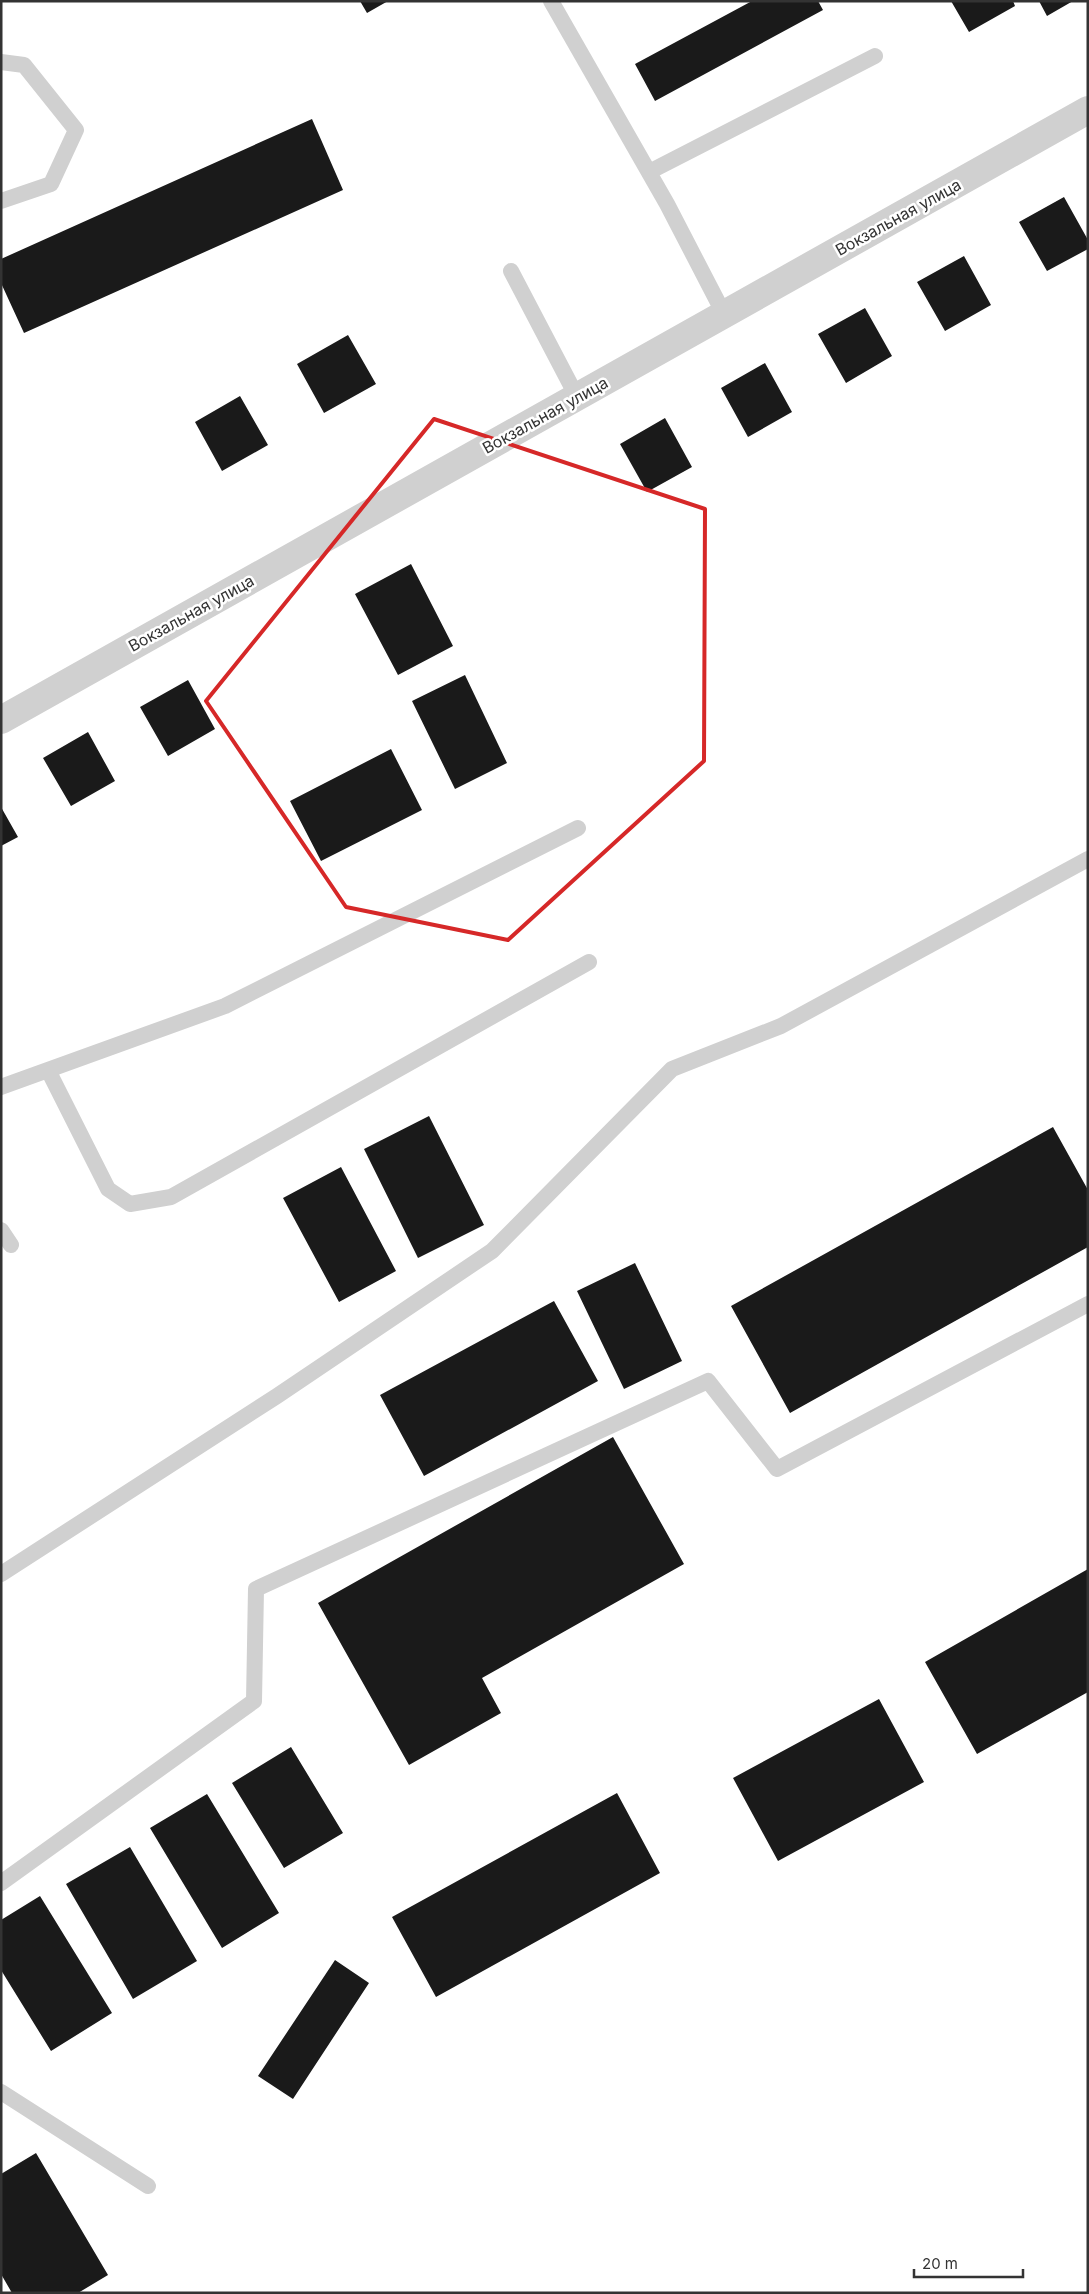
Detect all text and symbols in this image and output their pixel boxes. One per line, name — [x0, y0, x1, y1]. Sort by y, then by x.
street label: Вокзальная улица — [832, 174, 964, 260]
street label: Вокзальная улица — [479, 372, 611, 458]
street label: Вокзальная улица — [125, 570, 257, 656]
scale bar — [914, 2246, 1023, 2278]
text: 20 m — [922, 2254, 958, 2273]

